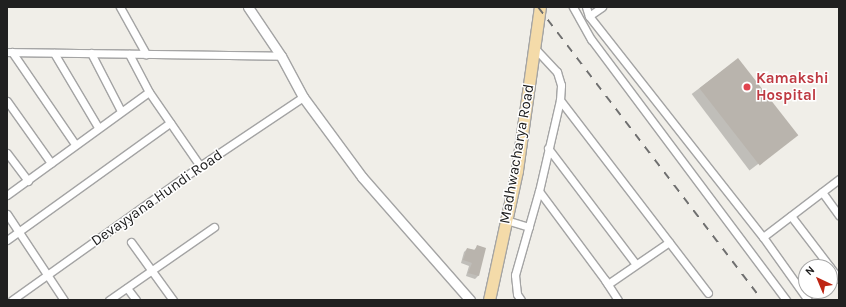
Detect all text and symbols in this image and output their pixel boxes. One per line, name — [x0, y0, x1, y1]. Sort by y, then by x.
place label: Kamakshi Hospital — [756, 69, 829, 104]
marker: Kamakshi Hospital — [741, 81, 753, 93]
street label: Madhwacharya Road — [496, 83, 538, 225]
street label: Devayyana Hundi Road — [88, 146, 226, 250]
north arrow — [798, 259, 838, 299]
text: N — [803, 263, 817, 278]

